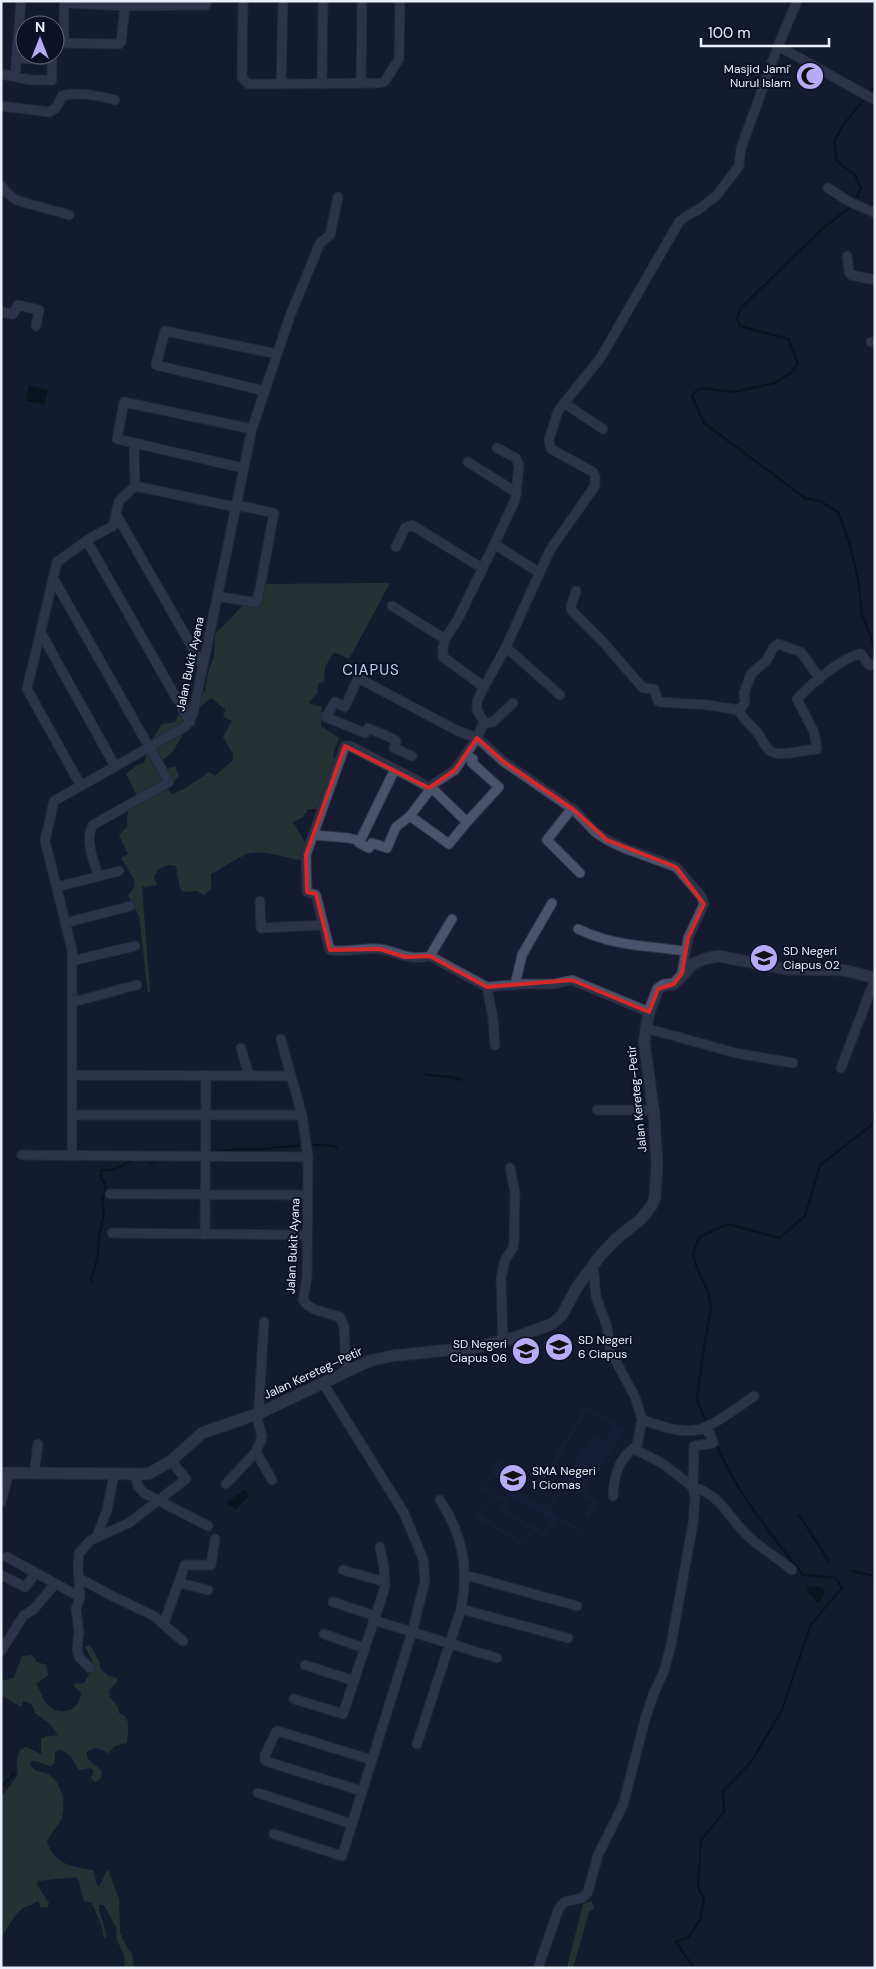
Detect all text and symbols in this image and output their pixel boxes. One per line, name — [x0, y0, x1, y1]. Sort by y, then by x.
north arrow — [15, 15, 65, 65]
scale bar — [701, 15, 828, 47]
text: N — [35, 18, 45, 36]
text: 100 m — [708, 23, 751, 43]
place label: Masjid Jami' Nurul Islam — [724, 61, 791, 91]
mosque icon: Masjid Jami' Nurul Islam — [795, 61, 825, 91]
street label: Jalan Bukit Ayana — [172, 615, 208, 713]
district label: CIAPUS — [342, 660, 400, 680]
school or university icon: SD Negeri Ciapus 02 — [749, 943, 779, 973]
place label: SD Negeri Ciapus 02 — [783, 943, 840, 973]
street label: Jalan Kereteg–Petir — [623, 1044, 651, 1153]
street label: Jalan Bukit Ayana — [282, 1198, 304, 1294]
school or university icon: SD Negeri 6 Ciapus — [544, 1332, 574, 1362]
place label: SD Negeri 6 Ciapus — [578, 1332, 632, 1362]
place label: SD Negeri Ciapus 06 — [450, 1336, 507, 1366]
school or university icon: SD Negeri Ciapus 06 — [511, 1336, 541, 1366]
street label: Jalan Kereteg–Petir — [261, 1343, 366, 1403]
school or university icon: SMA Negeri 1 Ciomas — [498, 1463, 528, 1493]
place label: SMA Negeri 1 Ciomas — [532, 1463, 596, 1493]

